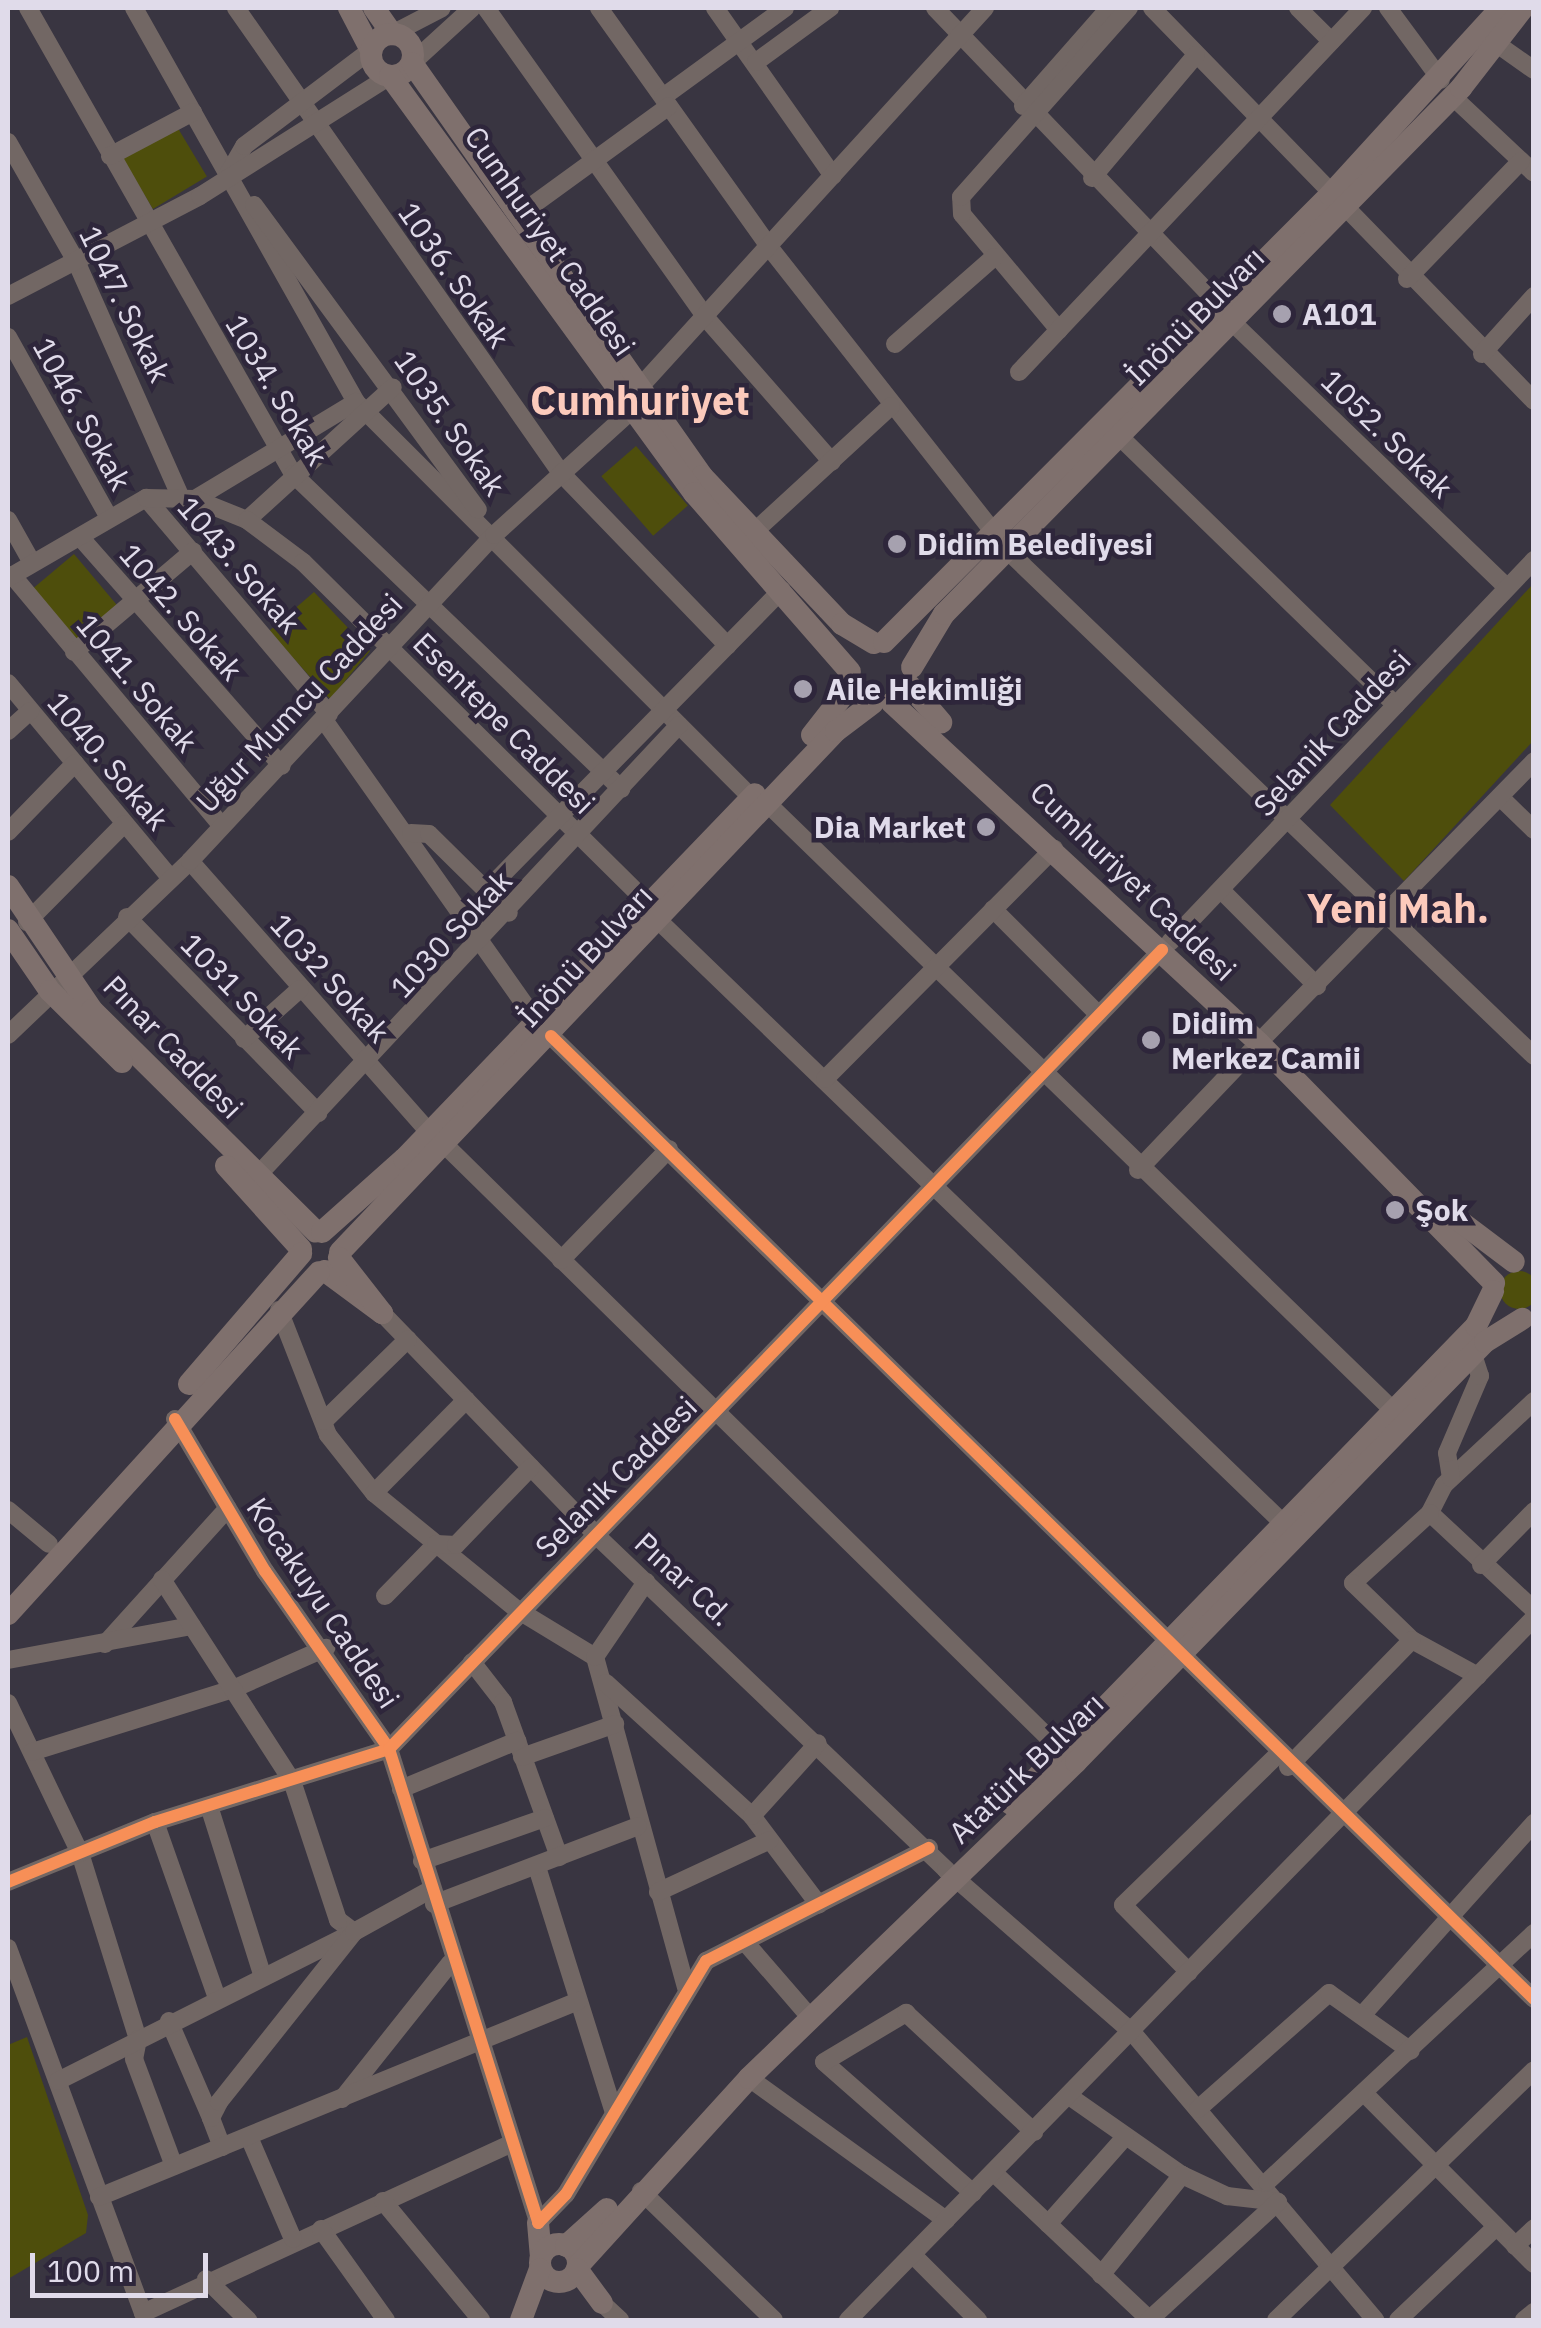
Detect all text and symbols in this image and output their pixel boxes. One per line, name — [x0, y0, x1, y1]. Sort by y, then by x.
street label: Cumhuriyet Caddesi — [457, 120, 643, 362]
street label: 1036. Sokak — [391, 195, 517, 355]
street label: 1047. Sokak — [72, 220, 178, 388]
street label: İnönü Bulvarı — [1118, 239, 1272, 393]
place label: A101 — [1302, 296, 1377, 332]
marker: A101 — [1271, 303, 1293, 325]
street label: 1034. Sokak — [218, 308, 336, 472]
street label: 1046. Sokak — [25, 331, 139, 497]
street label: 1035. Sokak — [387, 343, 513, 503]
street label: 1052. Sokak — [1314, 362, 1460, 506]
district label: Cumhuriyet — [530, 376, 750, 424]
street label: 1043. Sokak — [170, 489, 308, 641]
place label: Didim Belediyesi — [917, 526, 1153, 562]
marker: Didim Belediyesi — [886, 533, 908, 555]
street label: 1042. Sokak — [112, 536, 250, 688]
street label: Uğur Mumcu Caddesi — [188, 586, 410, 820]
street label: 1041. Sokak — [69, 607, 205, 759]
street label: Esentepe Caddesi — [406, 625, 602, 821]
street label: Selanik Caddesi — [1246, 643, 1418, 823]
place label: Aile Hekimliği — [826, 671, 1023, 707]
marker: Aile Hekimliği — [790, 676, 816, 702]
street label: 1040. Sokak — [40, 685, 176, 837]
street label: Cumhuriyet Caddesi — [1023, 774, 1243, 988]
place label: Dia Market — [814, 809, 966, 845]
marker: Dia Market — [975, 816, 997, 838]
street label: 1030 Sokak — [383, 863, 519, 1005]
street label: İnönü Bulvarı — [510, 878, 660, 1034]
district label: Yeni Mah. — [1307, 884, 1489, 932]
street label: 1032 Sokak — [263, 906, 397, 1050]
street label: 1031 Sokak — [173, 926, 311, 1066]
street label: Pınar Caddesi — [96, 968, 250, 1126]
place label: Didim Merkez Camii — [1171, 1005, 1361, 1076]
marker: Didim Merkez Camii — [1140, 1029, 1162, 1051]
place label: Şok — [1415, 1192, 1468, 1228]
marker: Şok — [1384, 1199, 1406, 1221]
street label: Selanik Caddesi — [528, 1389, 704, 1565]
street label: Kocakuyu Caddesi — [239, 1491, 407, 1715]
street label: Pınar Cd. — [628, 1525, 740, 1633]
street label: Atatürk Bulvarı — [941, 1685, 1111, 1851]
scale bar — [35, 2233, 212, 2295]
text: 100 m — [47, 2251, 134, 2290]

